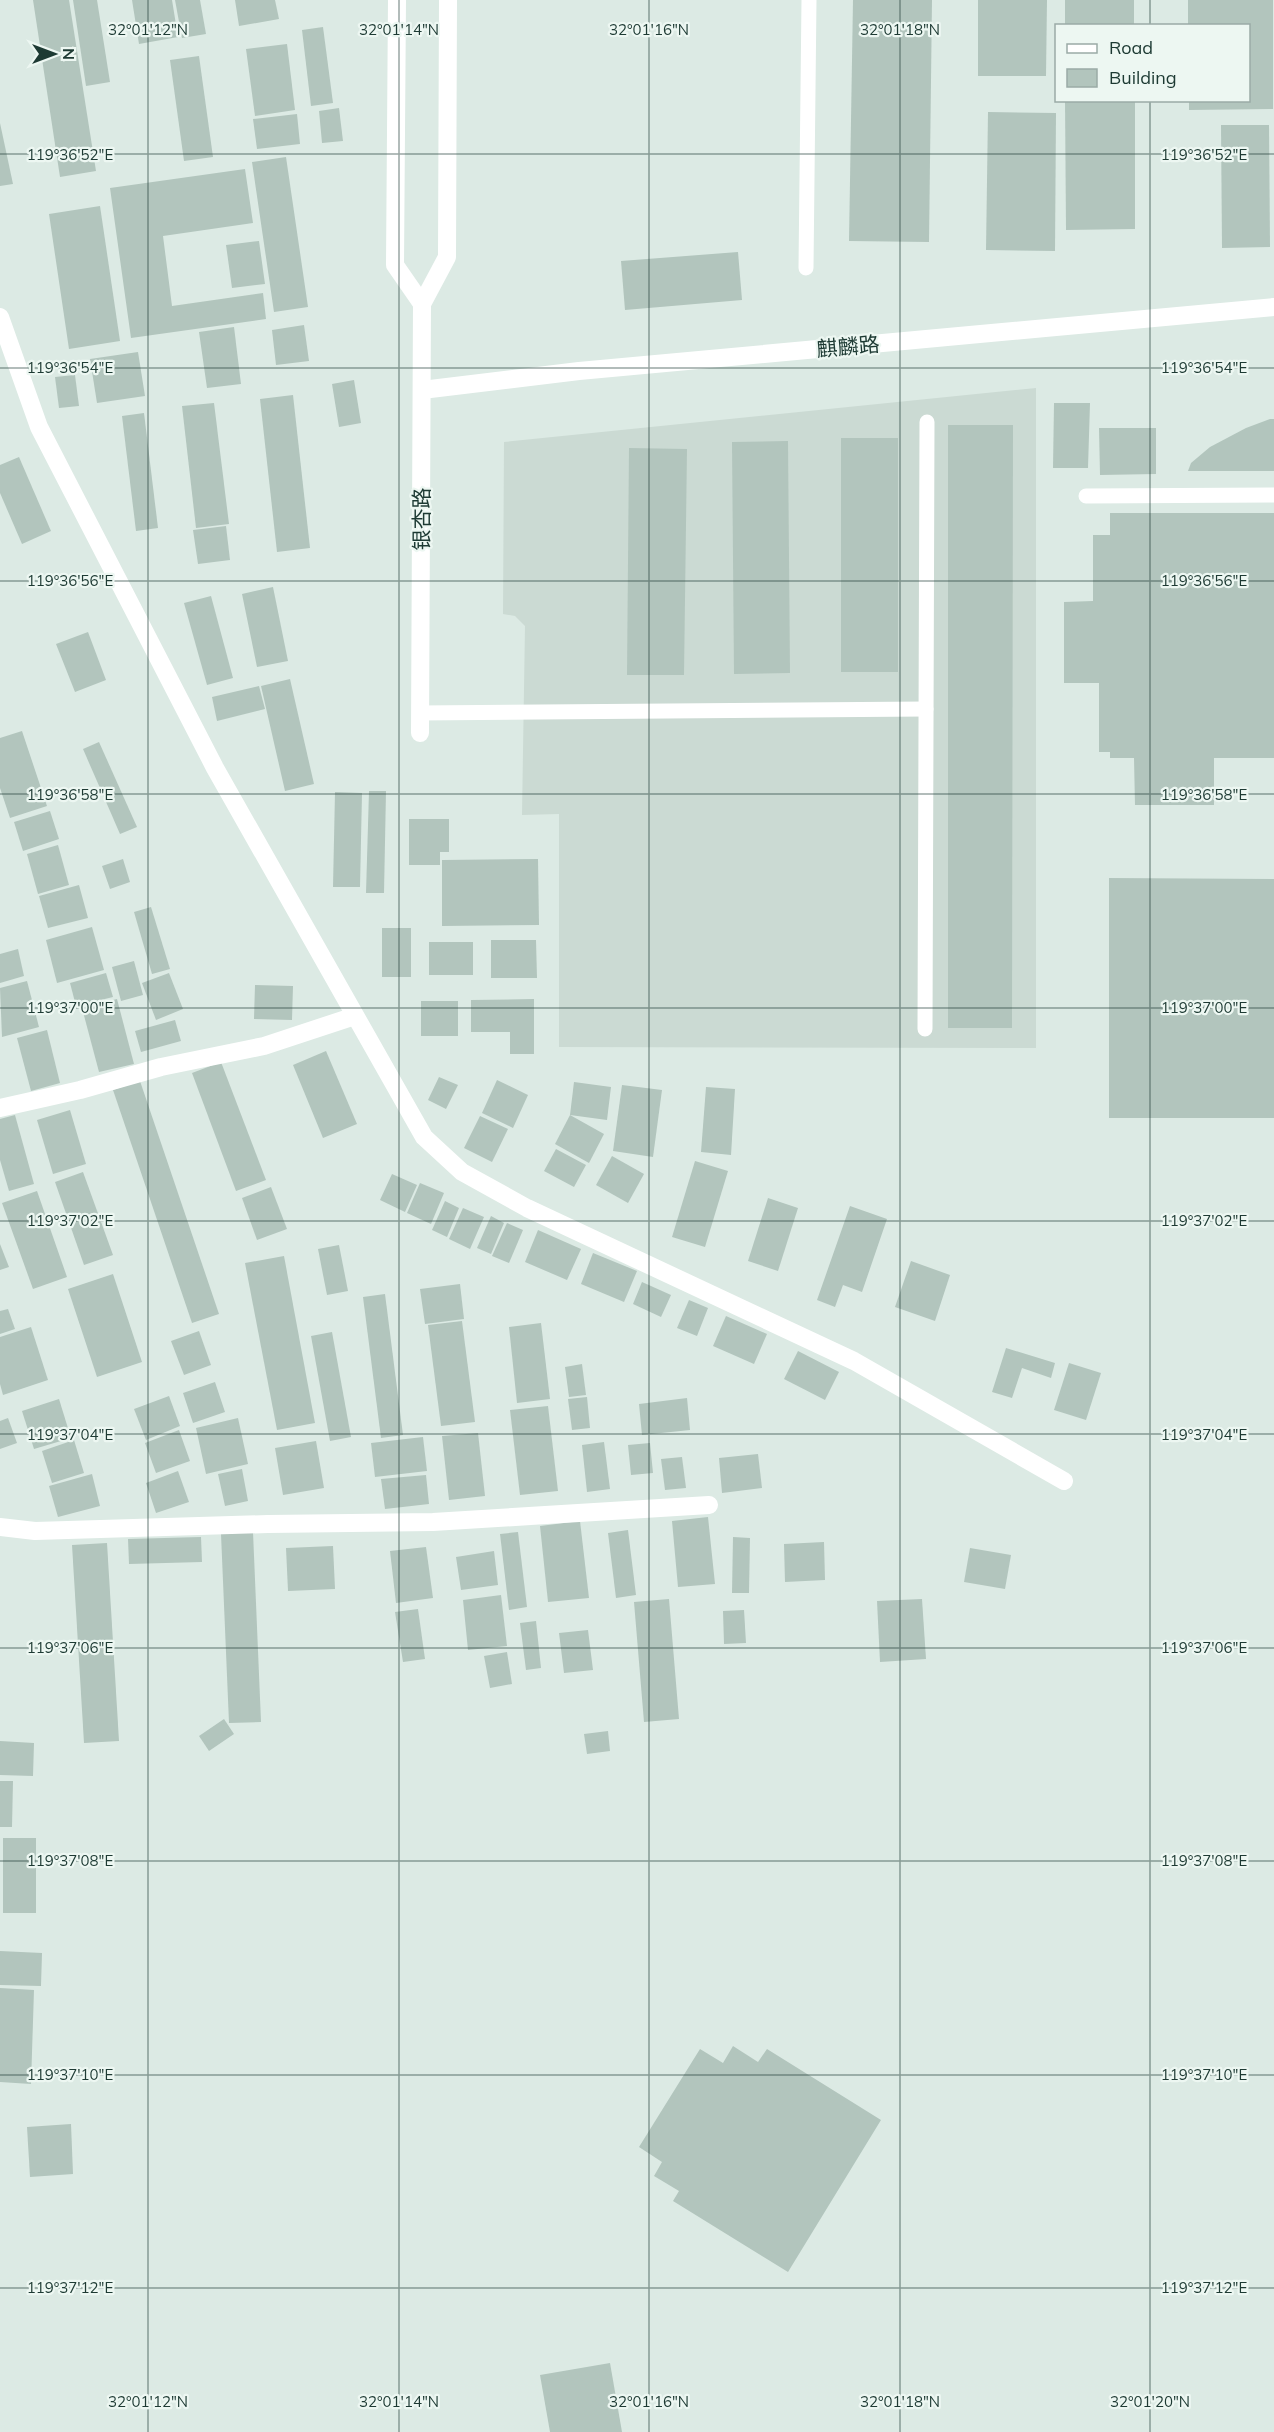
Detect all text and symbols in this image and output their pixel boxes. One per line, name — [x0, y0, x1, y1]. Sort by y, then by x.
text: 32°01'12"N — [108, 20, 188, 39]
text: 32°01'14"N — [359, 20, 439, 39]
text: 32°01'16"N — [609, 20, 689, 39]
text: 32°01'18"N — [860, 20, 940, 39]
north arrow — [24, 24, 84, 84]
legend — [1055, 24, 1250, 102]
text: Road — [1109, 36, 1153, 59]
text: N — [59, 48, 79, 60]
text: Building — [1109, 66, 1177, 89]
text: 119°36'52"E — [27, 145, 113, 164]
text: 119°36'52"E — [1161, 145, 1247, 164]
street label: 麒麟路 — [815, 330, 881, 362]
text: 119°36'54"E — [27, 358, 113, 377]
text: 119°36'54"E — [1161, 358, 1247, 377]
street label: 银杏路 — [408, 488, 434, 551]
text: 119°36'56"E — [27, 571, 113, 590]
text: 119°36'56"E — [1161, 571, 1247, 590]
text: 119°36'58"E — [27, 785, 113, 804]
text: 119°36'58"E — [1161, 785, 1247, 804]
text: 119°37'00"E — [27, 998, 113, 1017]
text: 119°37'00"E — [1161, 998, 1247, 1017]
text: 119°37'02"E — [27, 1211, 113, 1230]
text: 119°37'02"E — [1161, 1211, 1247, 1230]
text: 119°37'04"E — [27, 1425, 113, 1444]
text: 119°37'04"E — [1161, 1425, 1247, 1444]
text: 119°37'06"E — [27, 1638, 113, 1657]
text: 119°37'06"E — [1161, 1638, 1247, 1657]
text: 119°37'08"E — [27, 1851, 113, 1870]
text: 119°37'08"E — [1161, 1851, 1247, 1870]
text: 119°37'10"E — [27, 2065, 113, 2084]
text: 119°37'10"E — [1161, 2065, 1247, 2084]
text: 119°37'12"E — [27, 2278, 113, 2297]
text: 119°37'12"E — [1161, 2278, 1247, 2297]
text: 32°01'12"N — [108, 2392, 188, 2411]
text: 32°01'14"N — [359, 2392, 439, 2411]
text: 32°01'16"N — [609, 2392, 689, 2411]
text: 32°01'18"N — [860, 2392, 940, 2411]
text: 32°01'20"N — [1110, 2392, 1190, 2411]

